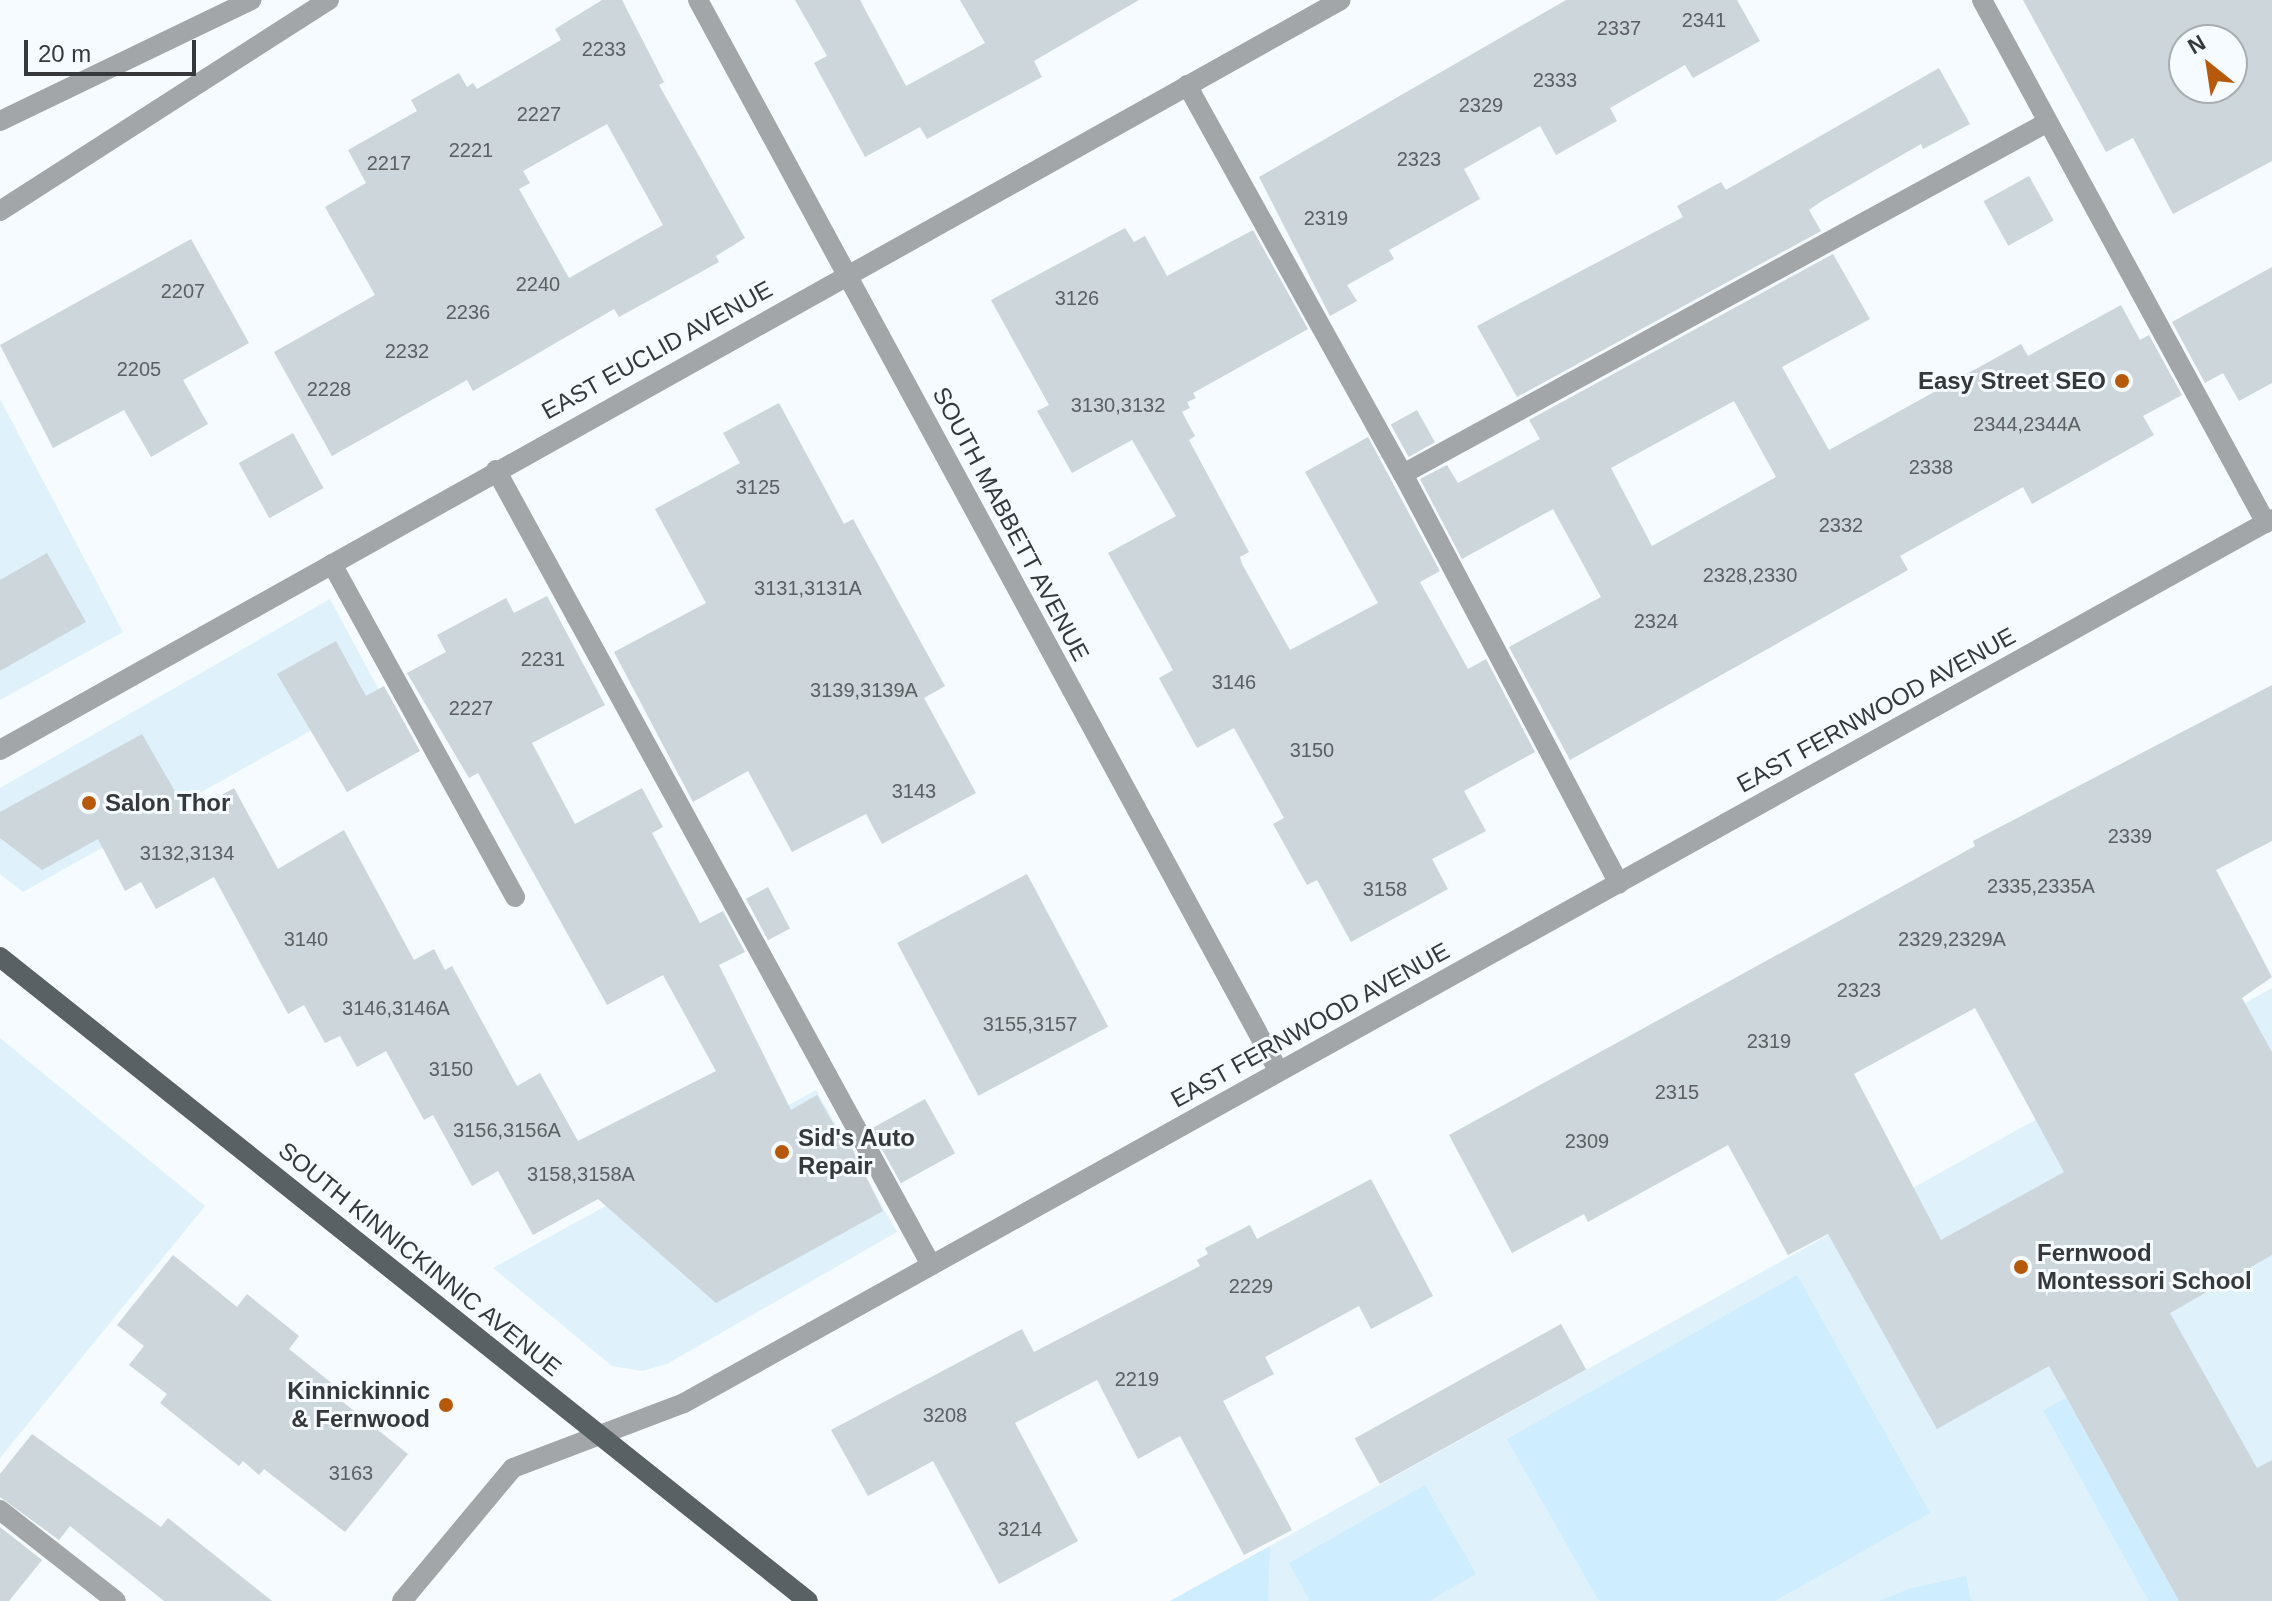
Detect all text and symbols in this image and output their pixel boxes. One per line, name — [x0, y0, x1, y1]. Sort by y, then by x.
house number: 2341 — [1682, 8, 1726, 32]
house number: 2337 — [1597, 16, 1641, 40]
scale bar — [28, 24, 200, 74]
north arrow — [2168, 24, 2248, 104]
text: N — [2184, 30, 2210, 59]
house number: 2233 — [582, 37, 626, 61]
text: 20 m — [38, 40, 91, 67]
house number: 2333 — [1533, 68, 1577, 92]
house number: 2329 — [1459, 93, 1503, 117]
house number: 2227 — [517, 102, 561, 126]
house number: 2221 — [449, 138, 493, 162]
house number: 2323 — [1397, 147, 1441, 171]
house number: 2217 — [367, 151, 411, 175]
house number: 2319 — [1304, 206, 1348, 230]
house number: 2240 — [516, 272, 560, 296]
street label: EAST EUCLID AVENUE — [536, 274, 778, 426]
house number: 2207 — [161, 279, 205, 303]
house number: 3126 — [1055, 286, 1099, 310]
house number: 2236 — [446, 300, 490, 324]
house number: 2232 — [385, 339, 429, 363]
house number: 2205 — [117, 357, 161, 381]
place label: Easy Street SEO — [1918, 367, 2106, 395]
marker: Easy Street SEO — [2113, 372, 2131, 390]
house number: 2228 — [307, 377, 351, 401]
street label: SOUTH MABBETT AVENUE — [926, 381, 1096, 667]
house number: 3130,3132 — [1071, 393, 1165, 417]
house number: 2344,2344A — [1973, 412, 2081, 436]
house number: 2338 — [1909, 455, 1953, 479]
house number: 3125 — [736, 475, 780, 499]
house number: 2332 — [1819, 513, 1863, 537]
house number: 2328,2330 — [1703, 563, 1797, 587]
house number: 3131,3131A — [754, 576, 862, 600]
house number: 2324 — [1634, 609, 1678, 633]
street label: EAST FERNWOOD AVENUE — [1731, 621, 2021, 799]
house number: 2231 — [521, 647, 565, 671]
house number: 3146 — [1212, 670, 1256, 694]
house number: 3139,3139A — [810, 678, 918, 702]
house number: 2227 — [449, 696, 493, 720]
house number: 3150 — [1290, 738, 1334, 762]
house number: 3143 — [892, 779, 936, 803]
place label: Salon Thor — [105, 789, 230, 817]
marker: Salon Thor — [80, 794, 98, 812]
house number: 2339 — [2108, 824, 2152, 848]
house number: 3132,3134 — [140, 841, 234, 865]
house number: 2335,2335A — [1987, 874, 2095, 898]
house number: 3158 — [1363, 877, 1407, 901]
house number: 3140 — [284, 927, 328, 951]
house number: 2329,2329A — [1898, 927, 2006, 951]
street label: EAST FERNWOOD AVENUE — [1165, 936, 1455, 1114]
house number: 2323 — [1837, 978, 1881, 1002]
house number: 3146,3146A — [342, 996, 450, 1020]
house number: 3155,3157 — [983, 1012, 1077, 1036]
house number: 2319 — [1747, 1029, 1791, 1053]
house number: 3150 — [429, 1057, 473, 1081]
house number: 2315 — [1655, 1080, 1699, 1104]
house number: 3156,3156A — [453, 1118, 561, 1142]
place label: Sid's Auto Repair — [798, 1124, 916, 1180]
house number: 2309 — [1565, 1129, 1609, 1153]
street label: SOUTH KINNICKINNIC AVENUE — [272, 1135, 568, 1383]
marker: Sid's Auto Repair — [773, 1143, 791, 1161]
house number: 3158,3158A — [527, 1162, 635, 1186]
place label: Fernwood Montessori School — [2037, 1239, 2252, 1295]
marker: Fernwood Montessori School — [2012, 1258, 2030, 1276]
house number: 2229 — [1229, 1274, 1273, 1298]
house number: 2219 — [1115, 1367, 1159, 1391]
place label: Kinnickinnic & Fernwood — [287, 1377, 430, 1433]
marker: Kinnickinnic & Fernwood — [437, 1396, 455, 1414]
house number: 3208 — [923, 1403, 967, 1427]
house number: 3163 — [329, 1461, 373, 1485]
house number: 3214 — [998, 1517, 1042, 1541]

